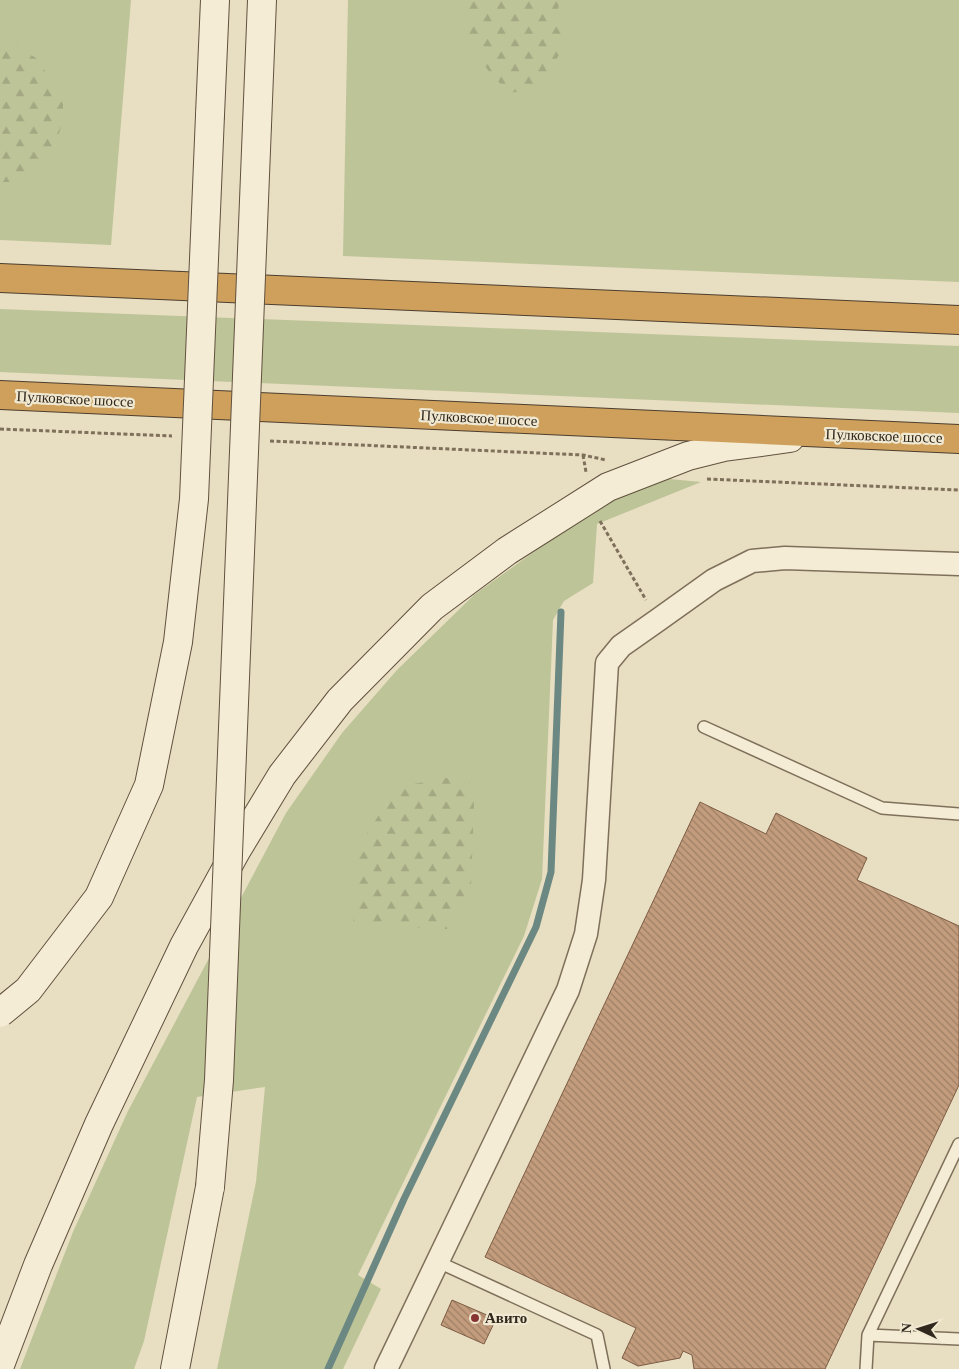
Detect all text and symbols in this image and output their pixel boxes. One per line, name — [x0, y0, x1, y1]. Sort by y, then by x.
street label: Пулковское шоссе — [16, 388, 134, 410]
street label: Пулковское шоссе — [420, 407, 538, 429]
street label: Пулковское шоссе — [825, 426, 943, 446]
north arrow — [894, 1304, 944, 1354]
place label: Авито — [485, 1310, 527, 1326]
marker: Авито — [469, 1312, 481, 1324]
text: N — [899, 1323, 914, 1334]

